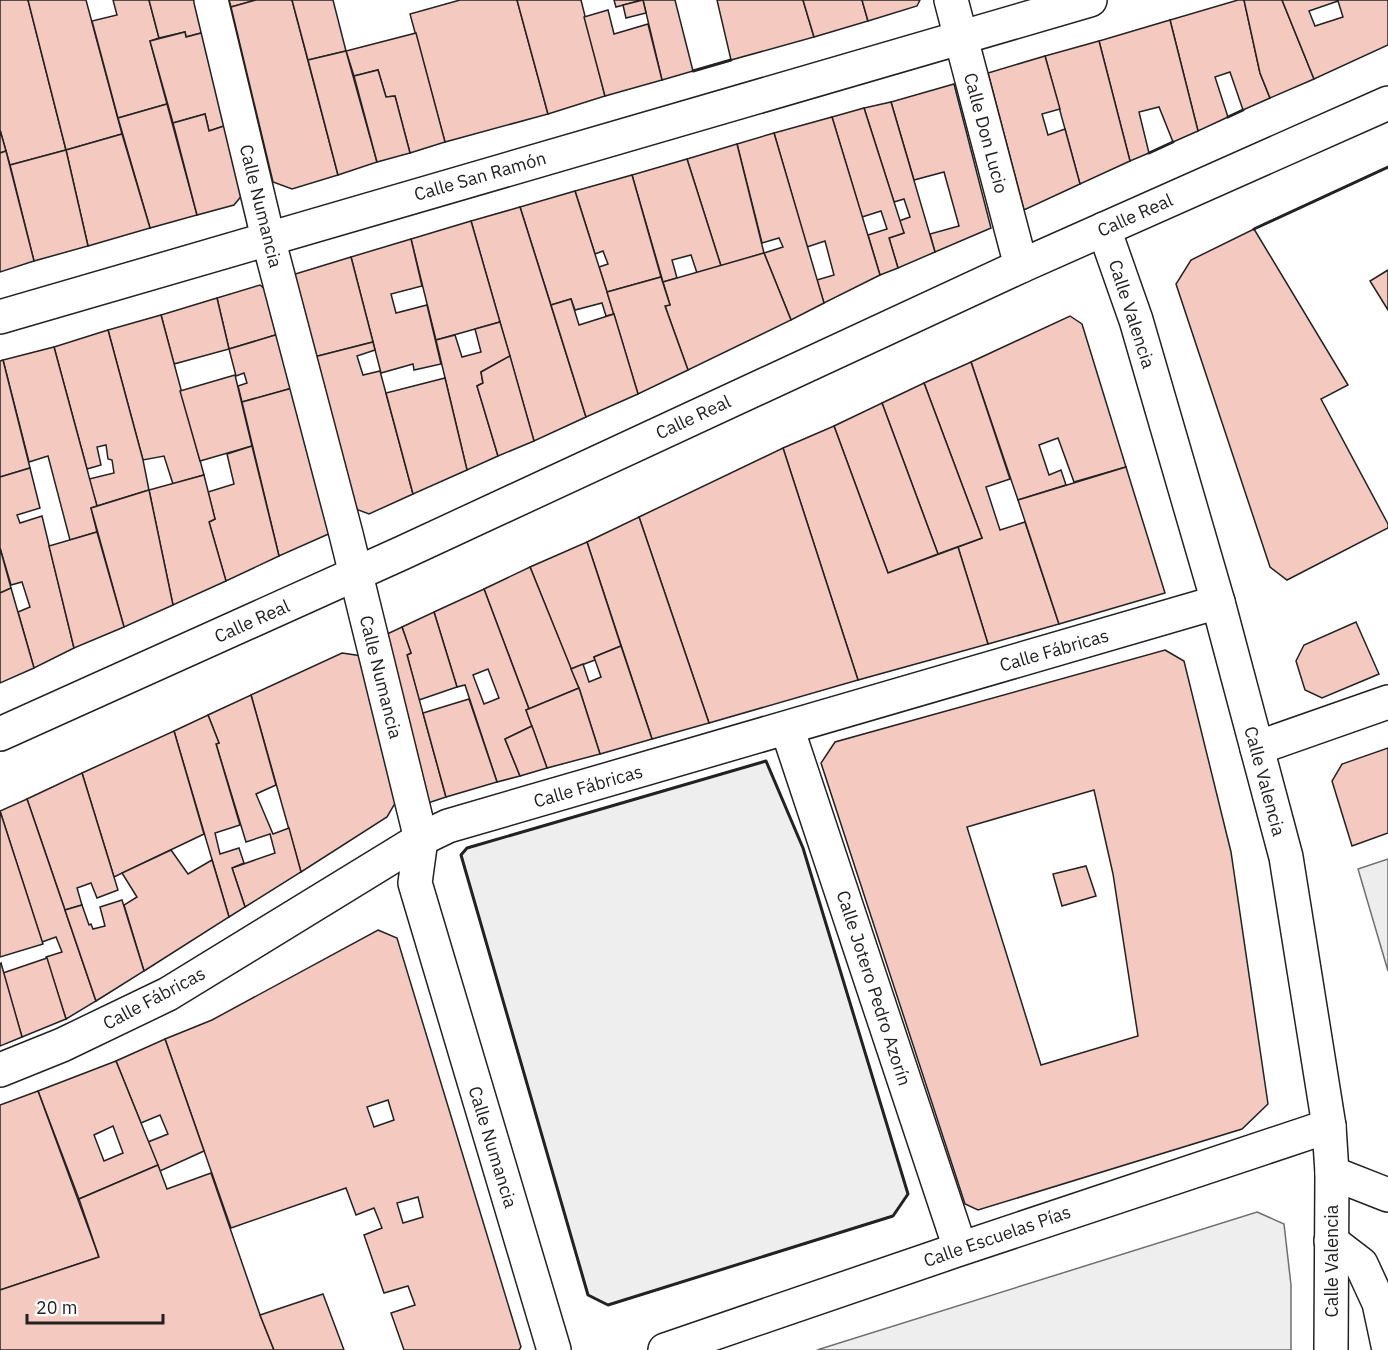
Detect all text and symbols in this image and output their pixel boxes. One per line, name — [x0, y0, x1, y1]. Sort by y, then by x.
street label: Calle Don Lucio — [959, 70, 1013, 196]
street label: Calle Numancia — [235, 142, 288, 270]
street label: Calle San Ramón — [411, 146, 549, 206]
street label: Calle Real — [1094, 188, 1176, 242]
street label: Calle Valencia — [1104, 257, 1160, 372]
street label: Calle Real — [652, 390, 734, 444]
street label: Calle Real — [211, 594, 293, 648]
street label: Calle Numancia — [355, 613, 408, 741]
street label: Calle Fábricas — [997, 623, 1111, 677]
street label: Calle Valencia — [1239, 724, 1291, 839]
street label: Calle Fábricas — [531, 759, 645, 813]
street label: Calle Jotero Pedro Azorín — [832, 887, 916, 1089]
street label: Calle Fábricas — [99, 961, 209, 1035]
street label: Calle Numancia — [464, 1083, 523, 1211]
street label: Calle Escuelas Pías — [920, 1200, 1074, 1272]
street label: Calle Valencia — [1320, 1204, 1343, 1317]
scale bar — [27, 1287, 164, 1325]
text: 20 m — [36, 1296, 78, 1319]

